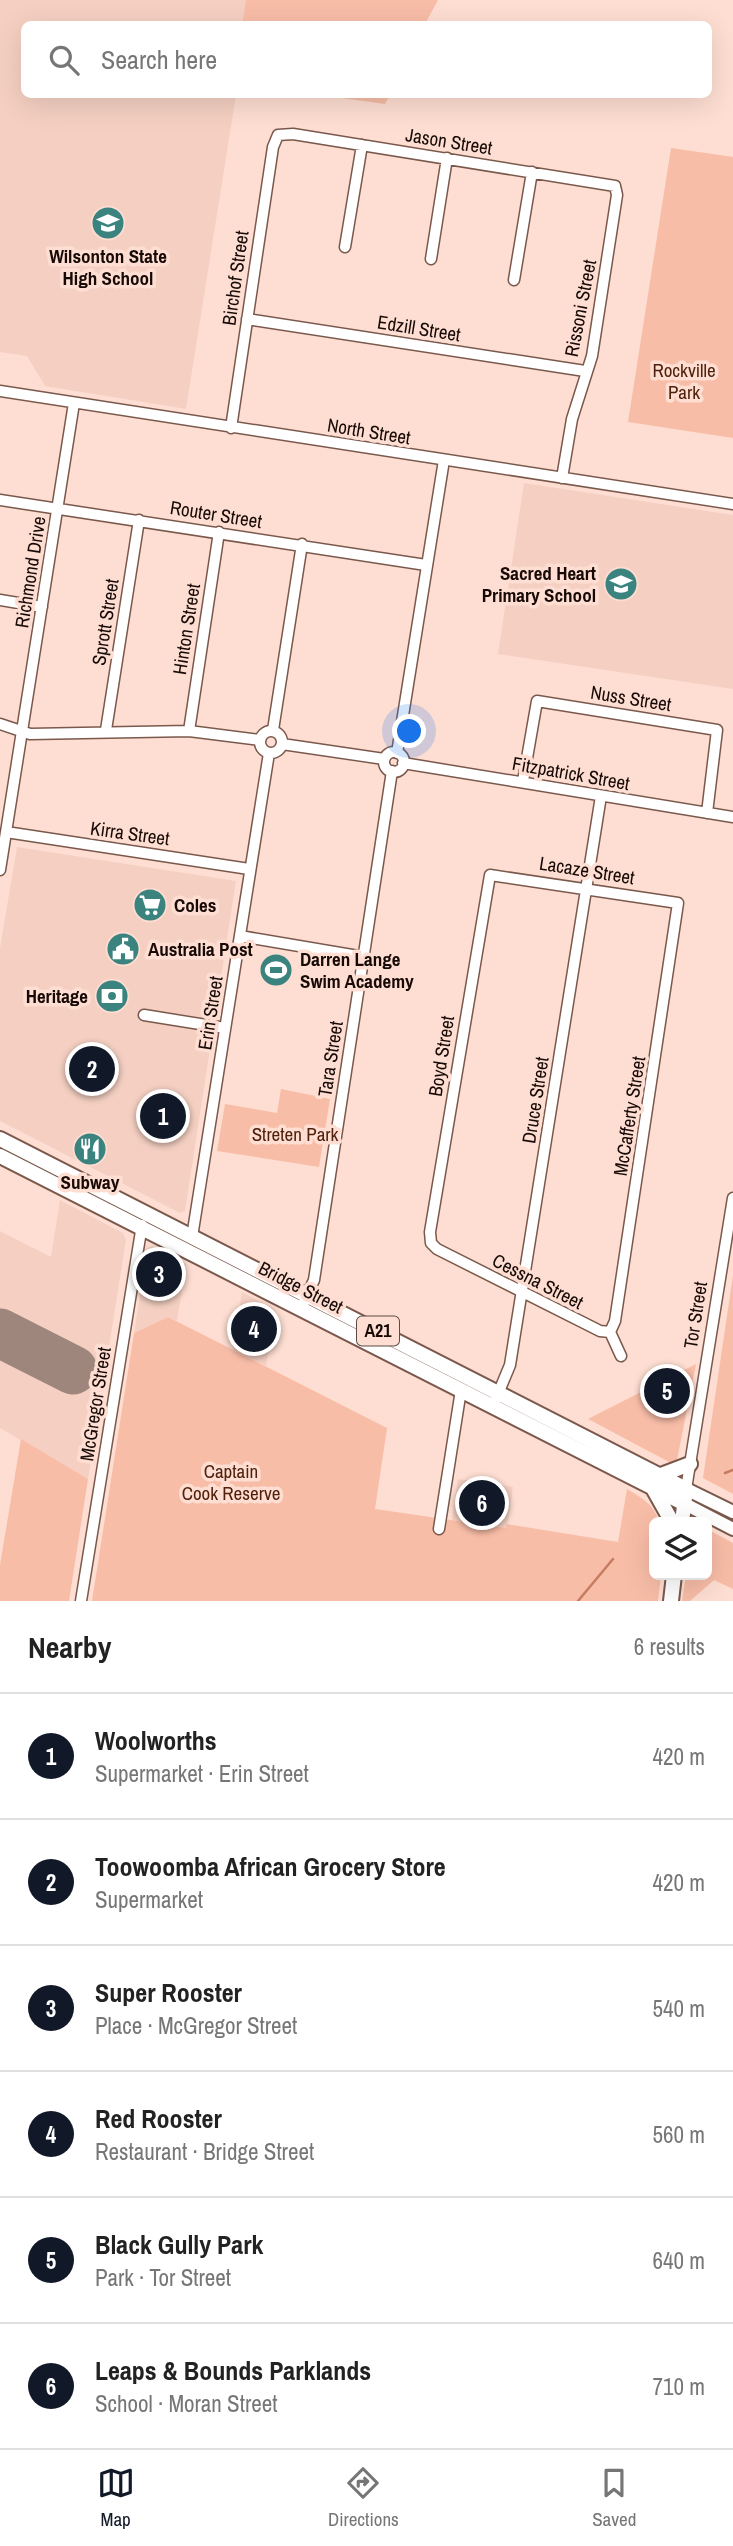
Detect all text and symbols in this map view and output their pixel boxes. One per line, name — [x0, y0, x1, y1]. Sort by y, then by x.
search box — [21, 21, 712, 98]
icon: search — [45, 41, 83, 79]
text: Search here — [101, 42, 217, 77]
street label: Jason Street — [404, 121, 495, 161]
school or university icon: Wilsonton State High School — [89, 204, 127, 242]
street label: Birchof Street — [215, 228, 255, 327]
place label: Wilsonton State High School — [49, 243, 167, 291]
street label: Rissoni Street — [558, 256, 602, 359]
street label: Edzill Street — [375, 309, 463, 348]
park label: Rockville Park — [652, 357, 716, 405]
street label: North Street — [325, 412, 413, 451]
street label: Router Street — [168, 494, 264, 534]
street label: Richmond Drive — [8, 514, 52, 630]
place label: Sacred Heart Primary School — [482, 560, 596, 608]
school or university icon: Sacred Heart Primary School — [602, 565, 640, 603]
street label: Sprott Street — [85, 576, 125, 667]
street label: Hinton Street — [166, 581, 206, 676]
street label: Nuss Street — [589, 679, 674, 717]
your location — [392, 714, 426, 748]
street label: Fitzpatrick Street — [510, 750, 632, 796]
street label: Kirra Street — [89, 815, 172, 852]
street label: Lacaze Street — [537, 850, 637, 890]
supermarket icon: Coles — [131, 886, 169, 924]
place label: Coles — [174, 892, 216, 918]
public building icon: Australia Post — [104, 930, 142, 968]
place label: Australia Post — [148, 936, 253, 962]
place label: Darren Lange Swim Academy — [300, 946, 414, 994]
sports icon: Darren Lange Swim Academy — [257, 951, 295, 989]
street label: Erin Street — [191, 974, 229, 1052]
bank icon: Heritage — [93, 977, 131, 1015]
place label: Heritage — [26, 983, 88, 1009]
street label: Boyd Street — [422, 1013, 460, 1098]
street label: Tara Street — [311, 1019, 349, 1099]
pin: 2 — [69, 1043, 115, 1095]
street label: Druce Street — [515, 1054, 555, 1145]
street label: McCafferty Street — [607, 1054, 651, 1178]
pin: 1 — [140, 1090, 186, 1142]
park label: Streten Park — [252, 1121, 339, 1147]
restaurant icon: Subway — [71, 1130, 109, 1168]
place label: Subway — [61, 1169, 120, 1195]
street label: Cessna Street — [488, 1247, 588, 1315]
pin: 3 — [136, 1248, 182, 1300]
street label: Bridge Street — [254, 1255, 348, 1320]
street label: Tor Street — [677, 1279, 713, 1350]
pin: 4 — [231, 1303, 277, 1355]
road number: A21 — [357, 1316, 399, 1346]
street label: McGregor Street — [73, 1344, 117, 1463]
pin: 5 — [644, 1365, 690, 1417]
park label: Captain Cook Reserve — [182, 1458, 280, 1506]
pin: 6 — [459, 1477, 505, 1529]
map controls — [649, 1517, 712, 1580]
button: layers — [649, 1517, 712, 1580]
text: Nearby — [28, 1627, 111, 1667]
text: 6 results — [634, 1631, 705, 1662]
text: Woolworths — [95, 1723, 217, 1758]
text: 1 — [46, 1741, 56, 1772]
text: 420 m — [653, 1741, 705, 1772]
text: Supermarket · Erin Street — [95, 1758, 309, 1789]
text: Toowoomba African Grocery Store — [95, 1849, 446, 1884]
text: 2 — [46, 1867, 56, 1898]
text: 420 m — [653, 1867, 705, 1898]
text: Supermarket — [95, 1884, 203, 1915]
text: Super Rooster — [95, 1975, 242, 2010]
text: 3 — [46, 1993, 56, 2024]
text: 540 m — [653, 1993, 705, 2024]
text: Place · McGregor Street — [95, 2010, 297, 2041]
text: Red Rooster — [95, 2101, 222, 2136]
text: 4 — [46, 2119, 56, 2150]
text: 560 m — [653, 2119, 705, 2150]
text: Restaurant · Bridge Street — [95, 2136, 314, 2167]
text: Black Gully Park — [95, 2227, 263, 2262]
text: 5 — [46, 2245, 56, 2276]
text: 640 m — [653, 2245, 705, 2276]
text: Park · Tor Street — [95, 2262, 231, 2293]
text: Leaps & Bounds Parklands — [95, 2353, 371, 2388]
text: 6 — [46, 2371, 56, 2402]
text: 710 m — [653, 2371, 705, 2402]
text: School · Moran Street — [95, 2388, 277, 2419]
tab: Map — [97, 2464, 135, 2532]
tab: Directions — [328, 2464, 399, 2532]
tab: Saved — [592, 2464, 636, 2532]

